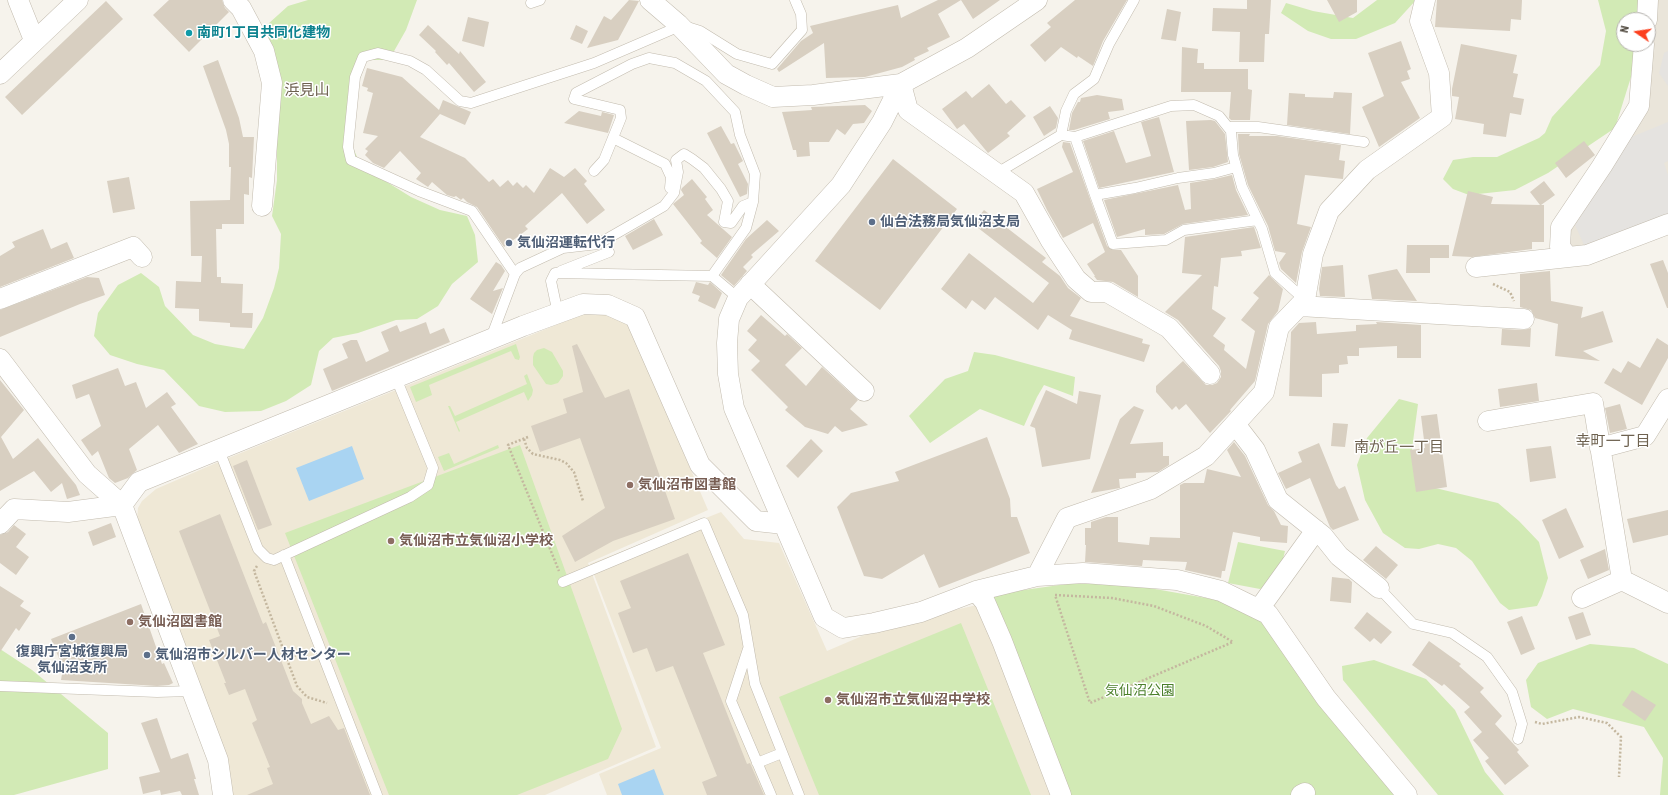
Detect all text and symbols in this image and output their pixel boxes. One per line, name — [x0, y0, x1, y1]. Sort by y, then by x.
north arrow — [1616, 12, 1656, 52]
place label: 南町1丁目共同化建物 — [197, 25, 330, 41]
text: N — [1618, 25, 1632, 34]
marker: 南町1丁目共同化建物 — [184, 28, 194, 38]
district label: 浜見山 — [285, 82, 329, 100]
place label: 仙台法務局気仙沼支局 — [880, 214, 1020, 230]
marker: 仙台法務局気仙沼支局 — [867, 217, 877, 227]
place label: 気仙沼運転代行 — [517, 235, 615, 251]
marker: 気仙沼運転代行 — [504, 238, 514, 248]
district label: 幸町一丁目 — [1576, 433, 1650, 451]
district label: 南が丘一丁目 — [1354, 439, 1444, 457]
place label: 気仙沼市図書館 — [638, 477, 736, 493]
marker: 気仙沼市図書館 — [625, 480, 635, 490]
place label: 気仙沼市立気仙沼小学校 — [399, 533, 553, 549]
marker: 気仙沼市立気仙沼小学校 — [386, 536, 396, 546]
place label: 気仙沼図書館 — [138, 614, 222, 630]
marker: 気仙沼図書館 — [125, 617, 135, 627]
marker: 復興庁宮城復興局 気仙沼支所 — [67, 632, 77, 642]
place label: 復興庁宮城復興局 気仙沼支所 — [16, 644, 128, 676]
place label: 気仙沼市シルバー人材センター — [155, 647, 351, 663]
marker: 気仙沼市シルバー人材センター — [142, 650, 152, 660]
park label: 気仙沼公園 — [1105, 683, 1175, 699]
place label: 気仙沼市立気仙沼中学校 — [836, 692, 990, 708]
marker: 気仙沼市立気仙沼中学校 — [823, 695, 833, 705]

